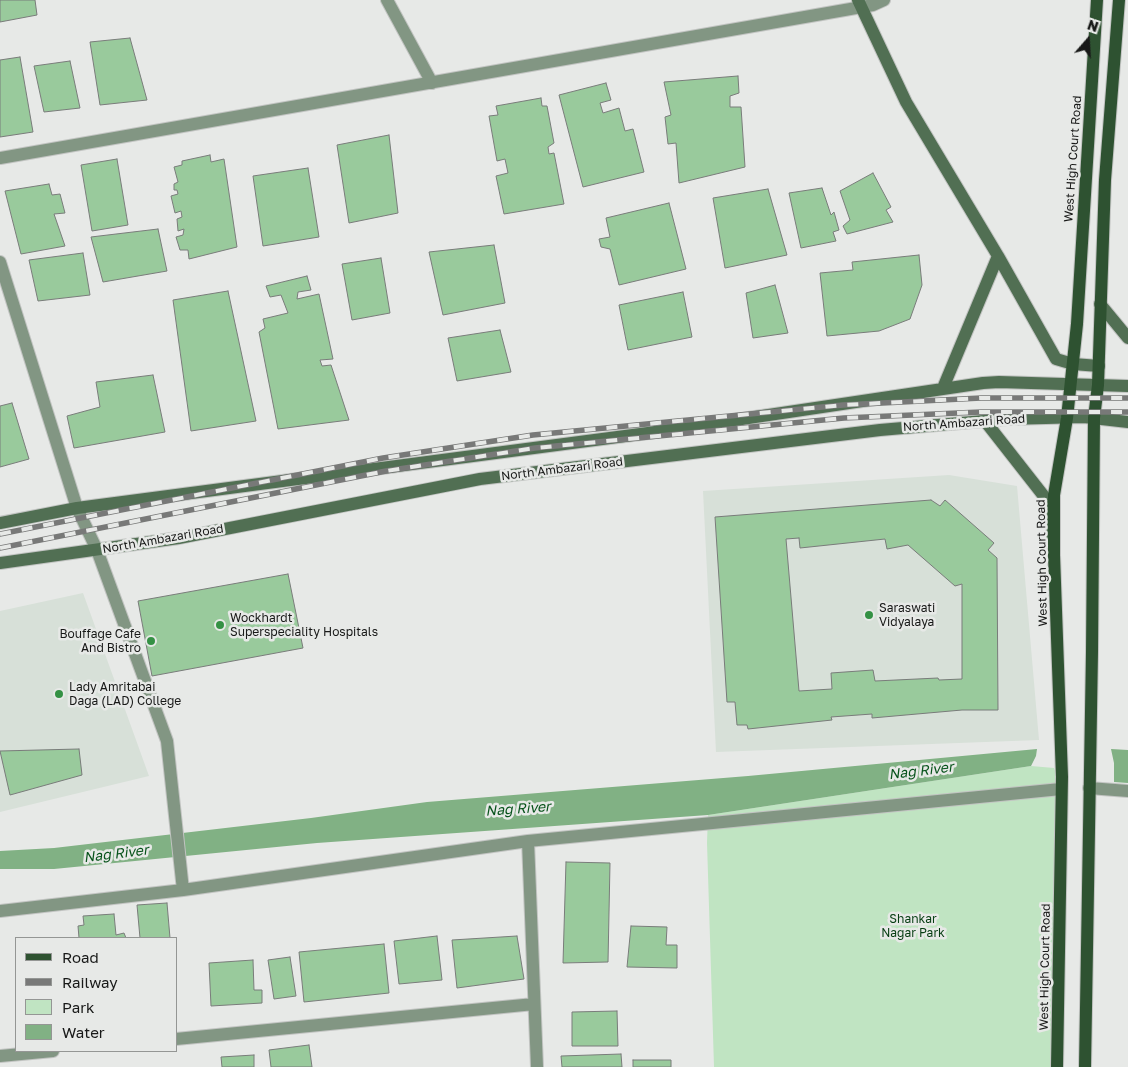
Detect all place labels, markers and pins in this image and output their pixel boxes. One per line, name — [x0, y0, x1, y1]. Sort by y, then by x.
place label: Saraswati Vidyalaya — [879, 601, 935, 629]
marker: Saraswati Vidyalaya — [863, 609, 875, 621]
place label: Wockhardt Superspeciality Hospitals — [230, 611, 378, 639]
marker: Wockhardt Superspeciality Hospitals — [214, 619, 226, 631]
place label: Bouffage Cafe And Bistro — [60, 627, 141, 655]
marker: Bouffage Cafe And Bistro — [145, 635, 157, 647]
place label: Lady Amritabai Daga (LAD) College — [69, 680, 181, 708]
marker: Lady Amritabai Daga (LAD) College — [53, 688, 65, 700]

